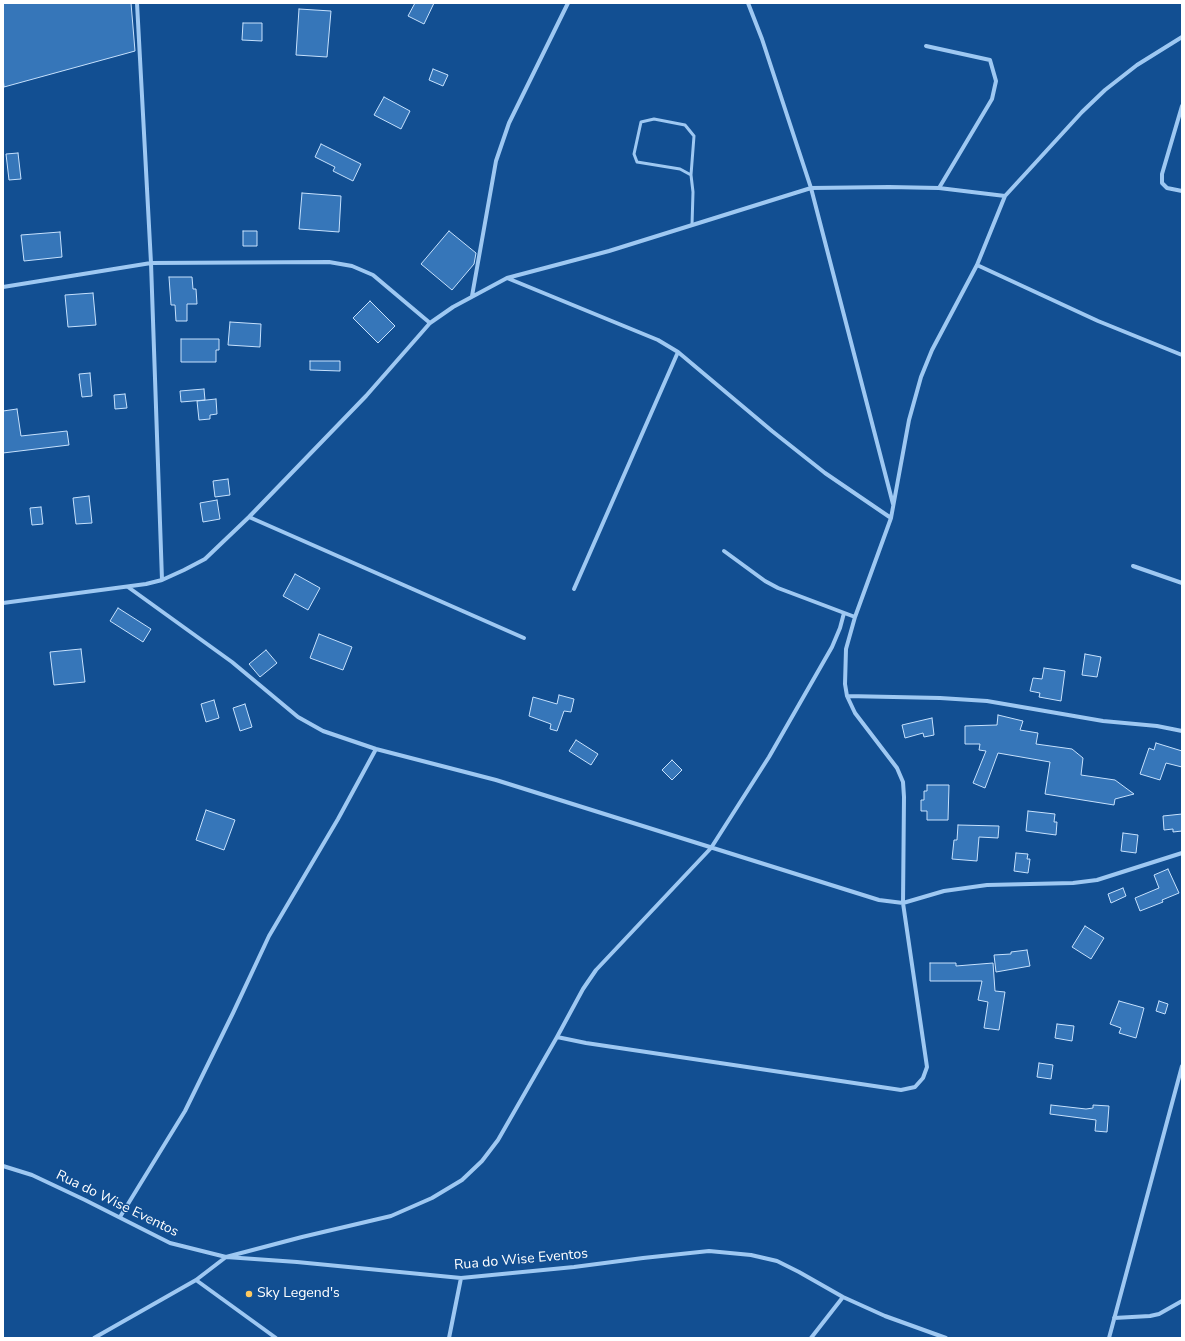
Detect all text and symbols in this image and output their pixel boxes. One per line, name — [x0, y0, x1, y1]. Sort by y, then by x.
street label: Rua do Wise Eventos — [53, 1167, 181, 1241]
street label: Rua do Wise Eventos — [453, 1246, 589, 1274]
place label: Sky Legend's — [257, 1286, 340, 1302]
marker: Sky Legend's — [244, 1289, 254, 1299]

